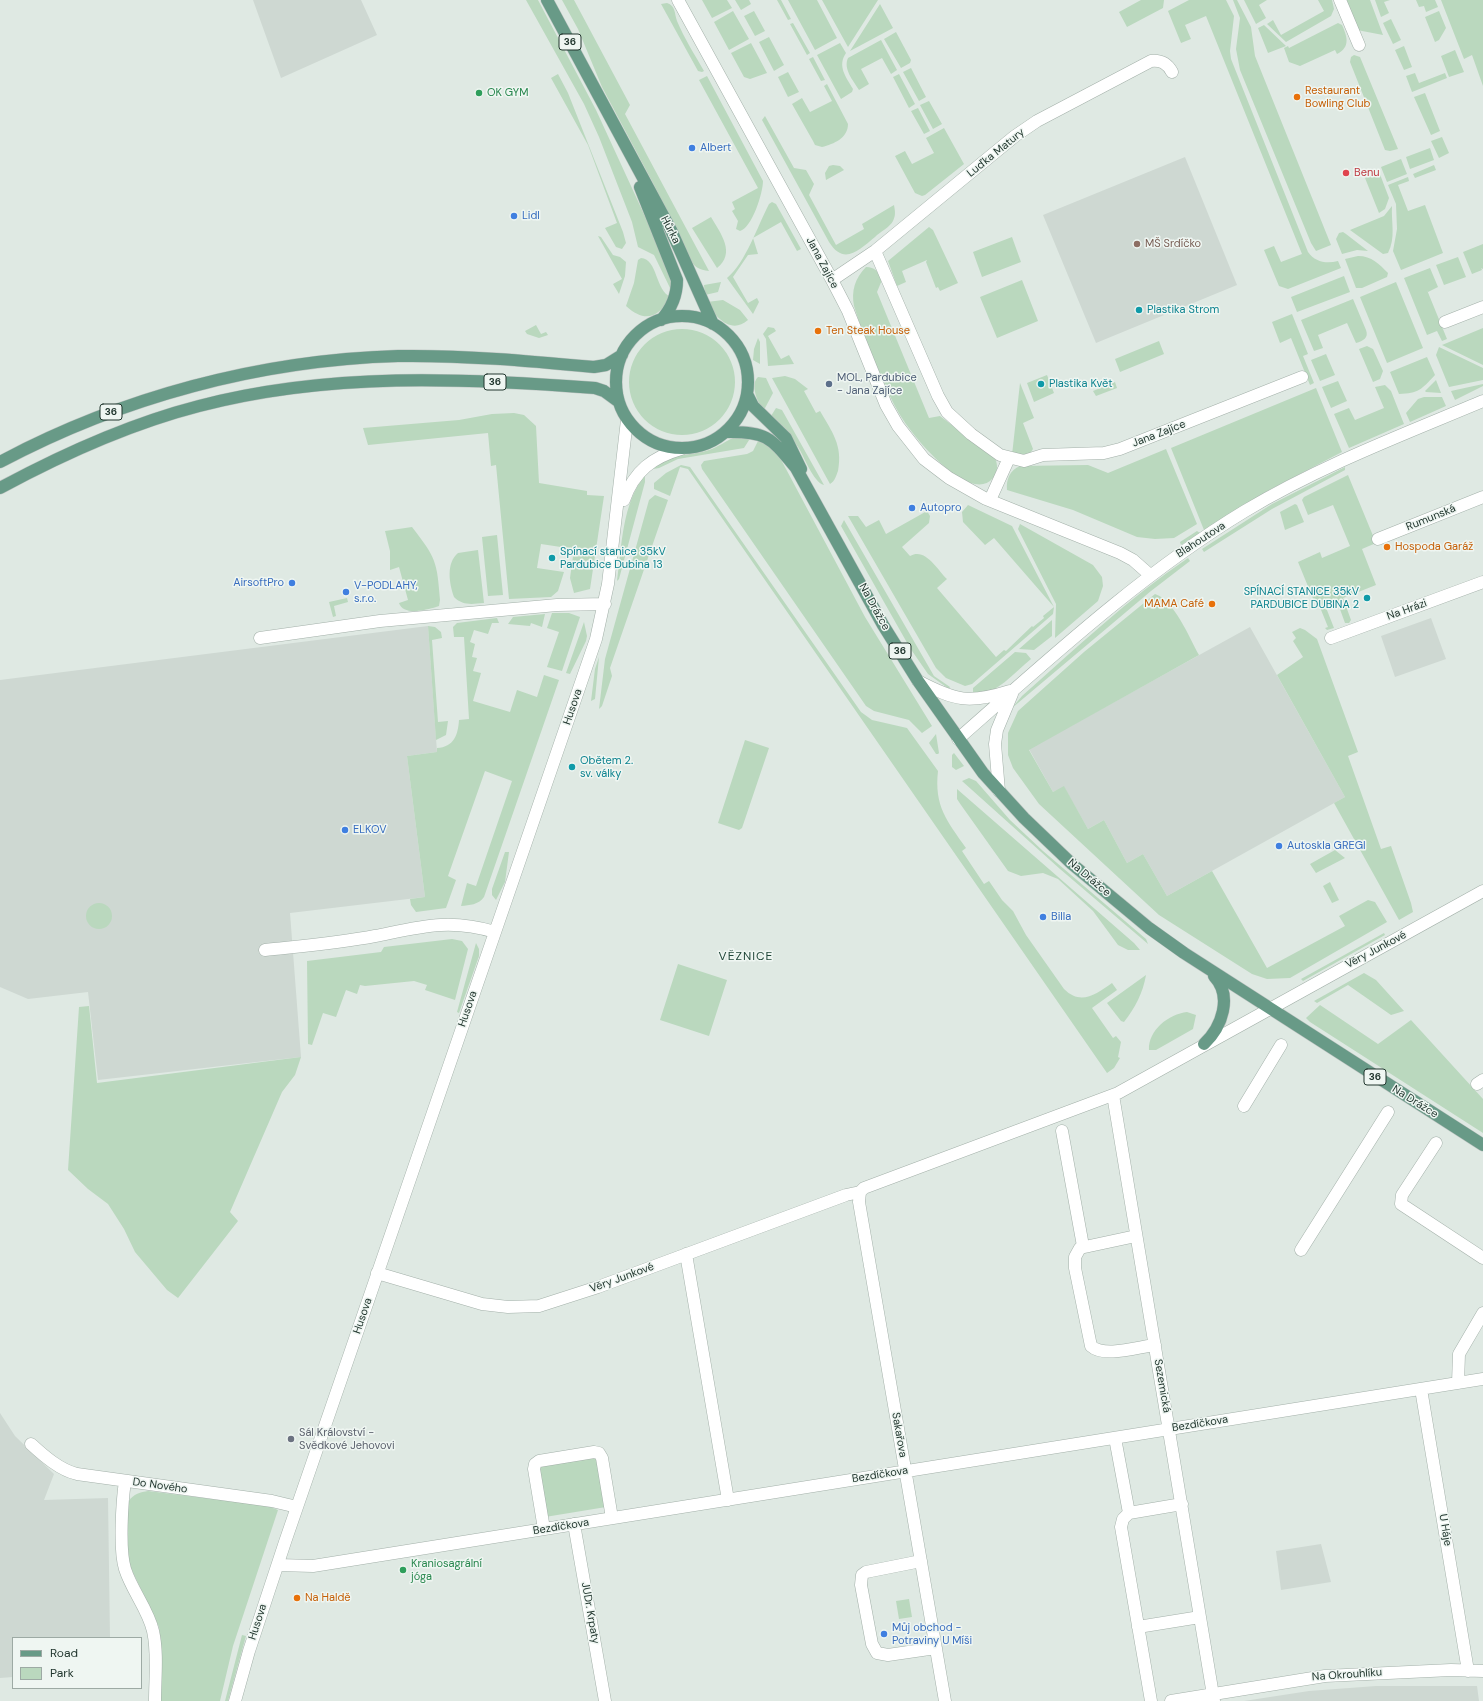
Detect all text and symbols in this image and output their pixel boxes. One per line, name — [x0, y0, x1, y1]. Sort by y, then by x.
road number: 36 — [559, 34, 581, 50]
place label: Restaurant Bowling Club — [1305, 84, 1370, 110]
place label: OK GYM — [487, 86, 528, 100]
marker: OK GYM — [474, 88, 484, 98]
marker: Restaurant Bowling Club — [1292, 92, 1302, 102]
street label: Luďka Matury — [965, 126, 1027, 180]
place label: Albert — [700, 141, 731, 155]
marker: Albert — [687, 143, 697, 153]
place label: Benu — [1354, 166, 1379, 180]
marker: Benu — [1341, 168, 1351, 178]
place label: Lidl — [522, 209, 540, 223]
marker: Lidl — [509, 211, 519, 221]
street label: Hůrka — [657, 214, 683, 246]
street label: Jana Zajíce — [803, 235, 841, 291]
place label: MŠ Srdíčko — [1145, 237, 1201, 251]
marker: MŠ Srdíčko — [1132, 239, 1142, 249]
place label: Plastika Strom — [1147, 303, 1219, 317]
marker: Plastika Strom — [1134, 305, 1144, 315]
place label: Ten Steak House — [826, 324, 910, 338]
marker: Ten Steak House — [813, 326, 823, 336]
place label: MOL, Pardubice - Jana Zajíce — [837, 371, 917, 397]
road number: 36 — [484, 374, 506, 390]
place label: Plastika Květ — [1049, 377, 1112, 391]
marker: MOL, Pardubice - Jana Zajíce — [824, 379, 834, 389]
marker: Plastika Květ — [1036, 379, 1046, 389]
road number: 36 — [100, 404, 122, 420]
street label: Jana Zajíce — [1130, 418, 1188, 450]
place label: Autopro — [920, 501, 961, 515]
street label: Rumunská — [1404, 502, 1458, 534]
marker: Autopro — [907, 503, 917, 513]
street label: Blahoutova — [1174, 519, 1228, 561]
place label: Hospoda Garáž — [1395, 540, 1473, 554]
marker: Hospoda Garáž — [1382, 542, 1392, 552]
place label: Spínací stanice 35kV Pardubice Dubina 13 — [560, 545, 666, 571]
marker: Spínací stanice 35kV Pardubice Dubina 13 — [547, 553, 557, 563]
place label: AirsoftPro — [233, 576, 284, 590]
marker: AirsoftPro — [287, 578, 297, 588]
place label: V-PODLAHY, s.r.o. — [354, 579, 418, 605]
street label: Na Drážce — [856, 581, 892, 633]
place label: SPÍNACÍ STANICE 35kV PARDUBICE DUBINA 2 — [1244, 585, 1359, 611]
marker: V-PODLAHY, s.r.o. — [341, 587, 351, 597]
marker: SPÍNACÍ STANICE 35kV PARDUBICE DUBINA 2 — [1362, 593, 1372, 603]
place label: MAMA Café — [1144, 597, 1204, 611]
street label: Na Hrázi — [1385, 597, 1429, 623]
marker: MAMA Café — [1207, 599, 1217, 609]
road number: 36 — [889, 643, 911, 659]
street label: Husova — [561, 687, 585, 727]
place label: Obětem 2. sv. války — [580, 754, 633, 780]
marker: Obětem 2. sv. války — [567, 762, 577, 772]
place label: ELKOV — [353, 823, 387, 837]
marker: ELKOV — [340, 825, 350, 835]
place label: Autoskla GREGI — [1287, 839, 1366, 853]
marker: Autoskla GREGI — [1274, 841, 1284, 851]
street label: Na Drážce — [1065, 856, 1113, 900]
place label: Billa — [1051, 910, 1071, 924]
marker: Billa — [1038, 912, 1048, 922]
street label: Věry Junkové — [1343, 928, 1409, 972]
district label: VĚZNICE — [719, 950, 773, 964]
street label: Husova — [456, 989, 480, 1029]
road number: 36 — [1364, 1069, 1386, 1085]
street label: Na Drážce — [1390, 1083, 1440, 1121]
street label: Věry Junkové — [588, 1260, 656, 1296]
street label: Husova — [351, 1296, 375, 1336]
street label: Sezemická — [1151, 1358, 1173, 1414]
street label: Sakařova — [889, 1411, 909, 1459]
street label: Bezdíčkova — [1171, 1413, 1229, 1435]
place label: Sál Království - Svědkové Jehovovi — [299, 1426, 395, 1452]
marker: Sál Království - Svědkové Jehovovi — [286, 1434, 296, 1444]
street label: Bezdíčkova — [851, 1464, 909, 1486]
street label: Do Nového — [132, 1476, 188, 1496]
street label: U Háje — [1436, 1513, 1454, 1547]
street label: Bezdíčkova — [532, 1516, 590, 1538]
place label: Kraniosagrální jóga — [411, 1557, 482, 1583]
marker: Kraniosagrální jóga — [398, 1565, 408, 1575]
street label: JUDr. Krpaty — [578, 1581, 602, 1645]
place label: Na Haldě — [305, 1591, 351, 1605]
marker: Na Haldě — [292, 1593, 302, 1603]
street label: Husova — [246, 1602, 270, 1642]
place label: Můj obchod - Potraviny U Míši — [892, 1621, 972, 1647]
marker: Můj obchod - Potraviny U Míši — [879, 1629, 889, 1639]
legend — [12, 1637, 142, 1689]
text: Road — [50, 1645, 78, 1661]
text: Park — [50, 1665, 74, 1681]
street label: Na Okrouhlíku — [1311, 1666, 1383, 1684]

